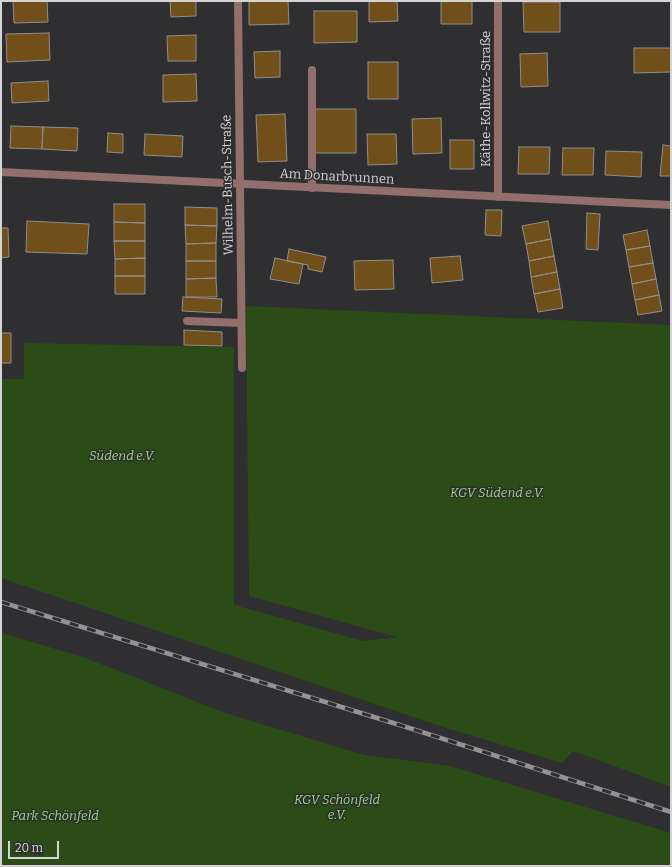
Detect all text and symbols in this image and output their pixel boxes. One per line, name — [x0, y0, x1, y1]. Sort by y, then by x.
street label: Käthe-Kollwitz-Straße — [478, 31, 494, 167]
street label: Wilhelm-Busch-Straße — [219, 114, 237, 256]
street label: Am Donarbrunnen — [279, 166, 395, 188]
park label: Südend e.V. — [89, 448, 155, 464]
park label: KGV Südend e.V. — [450, 485, 544, 501]
park label: KGV Schönfeld e.V. — [294, 792, 380, 823]
park label: Park Schönfeld — [11, 808, 99, 824]
scale bar — [10, 833, 61, 859]
text: 20 m — [15, 841, 43, 855]

